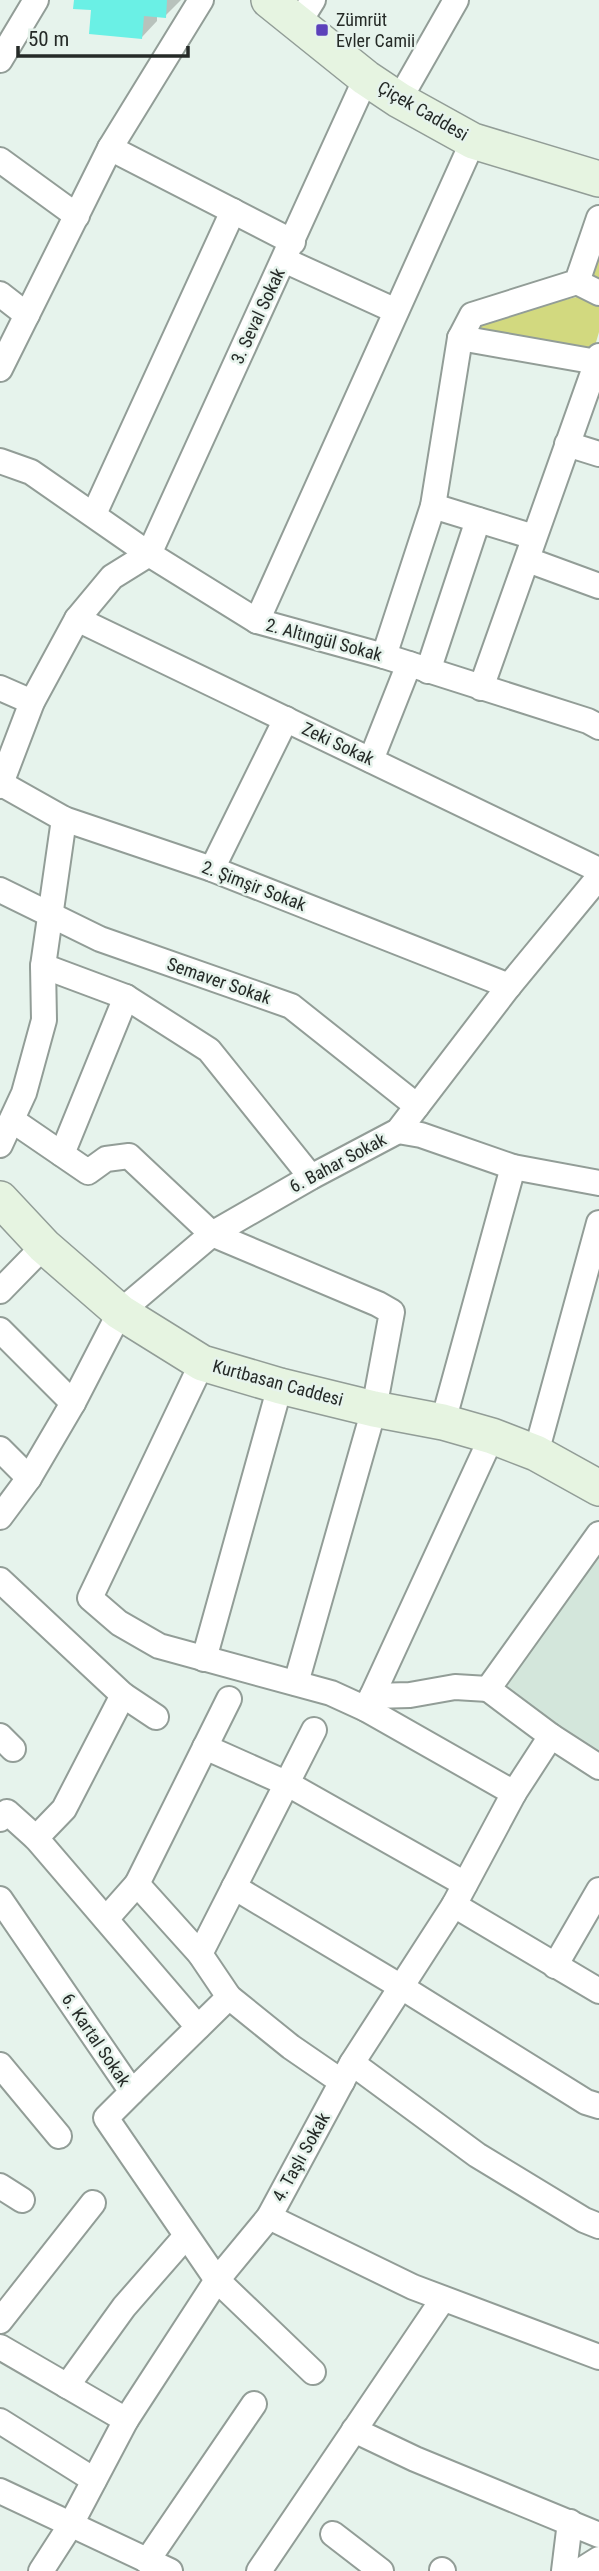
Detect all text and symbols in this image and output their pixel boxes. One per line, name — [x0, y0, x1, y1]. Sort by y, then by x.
place label: Zümrüt Evler Camii — [336, 9, 415, 51]
scale bar — [18, 14, 187, 58]
marker: Zümrüt Evler Camii — [314, 22, 330, 38]
text: 50 m — [28, 27, 69, 51]
street label: Çiçek Caddesi — [374, 76, 472, 145]
street label: 3. Seval Sokak — [226, 265, 289, 367]
street label: 2. Altıngül Sokak — [264, 614, 385, 665]
street label: Zeki Sokak — [299, 718, 378, 769]
street label: 2. Şimşir Sokak — [199, 856, 309, 915]
street label: Semaver Sokak — [164, 953, 274, 1008]
street label: 6. Bahar Sokak — [286, 1128, 390, 1197]
street label: Kurtbasan Caddesi — [211, 1355, 346, 1410]
street label: 6. Kartal Sokak — [58, 1989, 135, 2090]
street label: 4. Taşlı Sokak — [268, 2109, 334, 2205]

